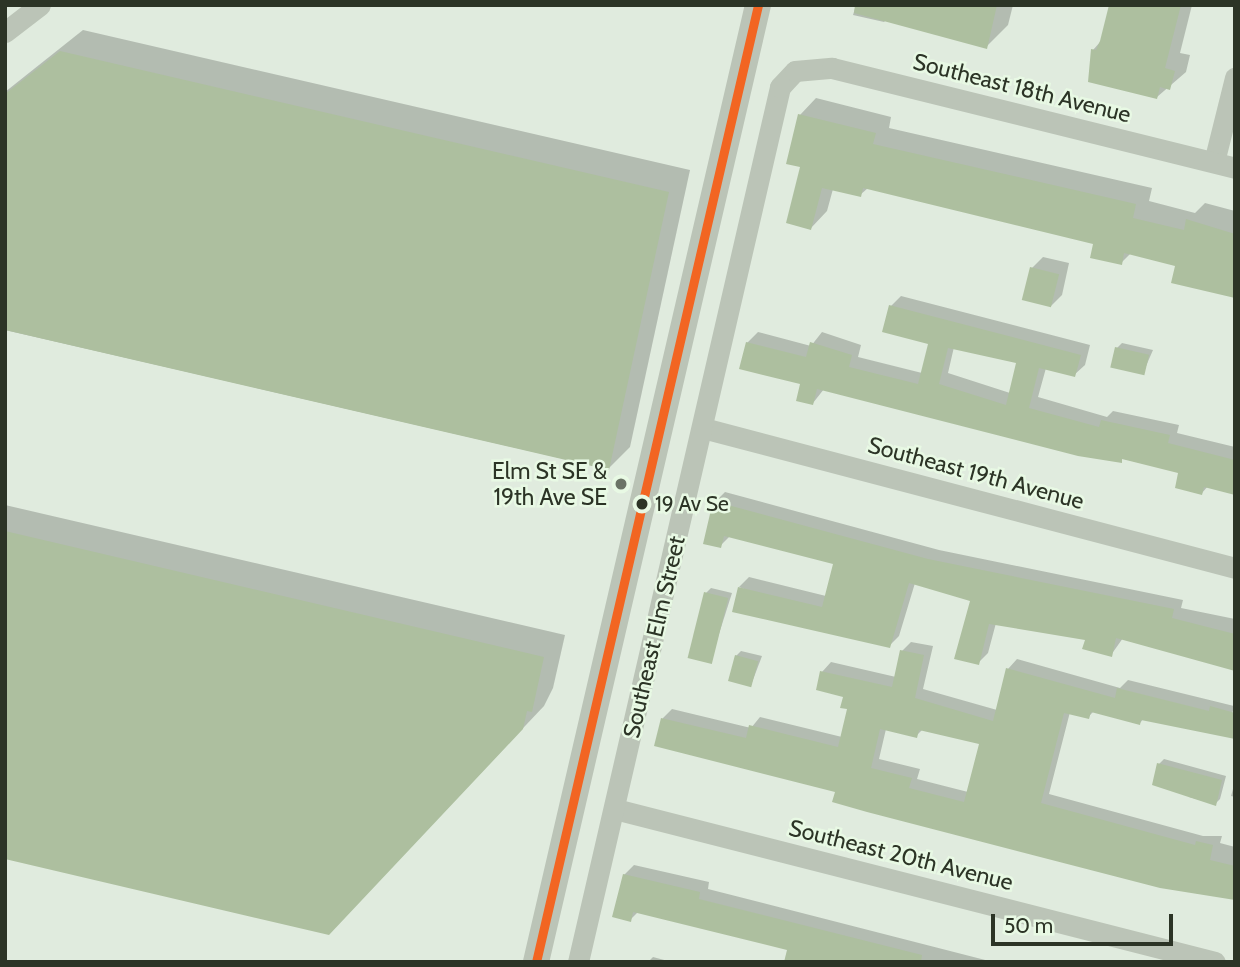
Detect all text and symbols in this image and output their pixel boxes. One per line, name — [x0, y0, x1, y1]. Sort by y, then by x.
street label: Southeast 18th Avenue — [910, 48, 1134, 128]
street label: Southeast 19th Avenue — [865, 431, 1087, 515]
place label: Elm St SE & 19th Ave SE — [492, 457, 607, 511]
marker: Elm St SE & 19th Ave SE — [613, 476, 629, 492]
place label: 19 Av Se — [655, 491, 729, 517]
marker: 19 Av Se — [635, 497, 649, 511]
street label: Southeast Elm Street — [617, 533, 691, 741]
street label: Southeast 20th Avenue — [786, 814, 1016, 896]
scale bar — [995, 900, 1177, 944]
text: 50 m — [1004, 913, 1053, 938]

